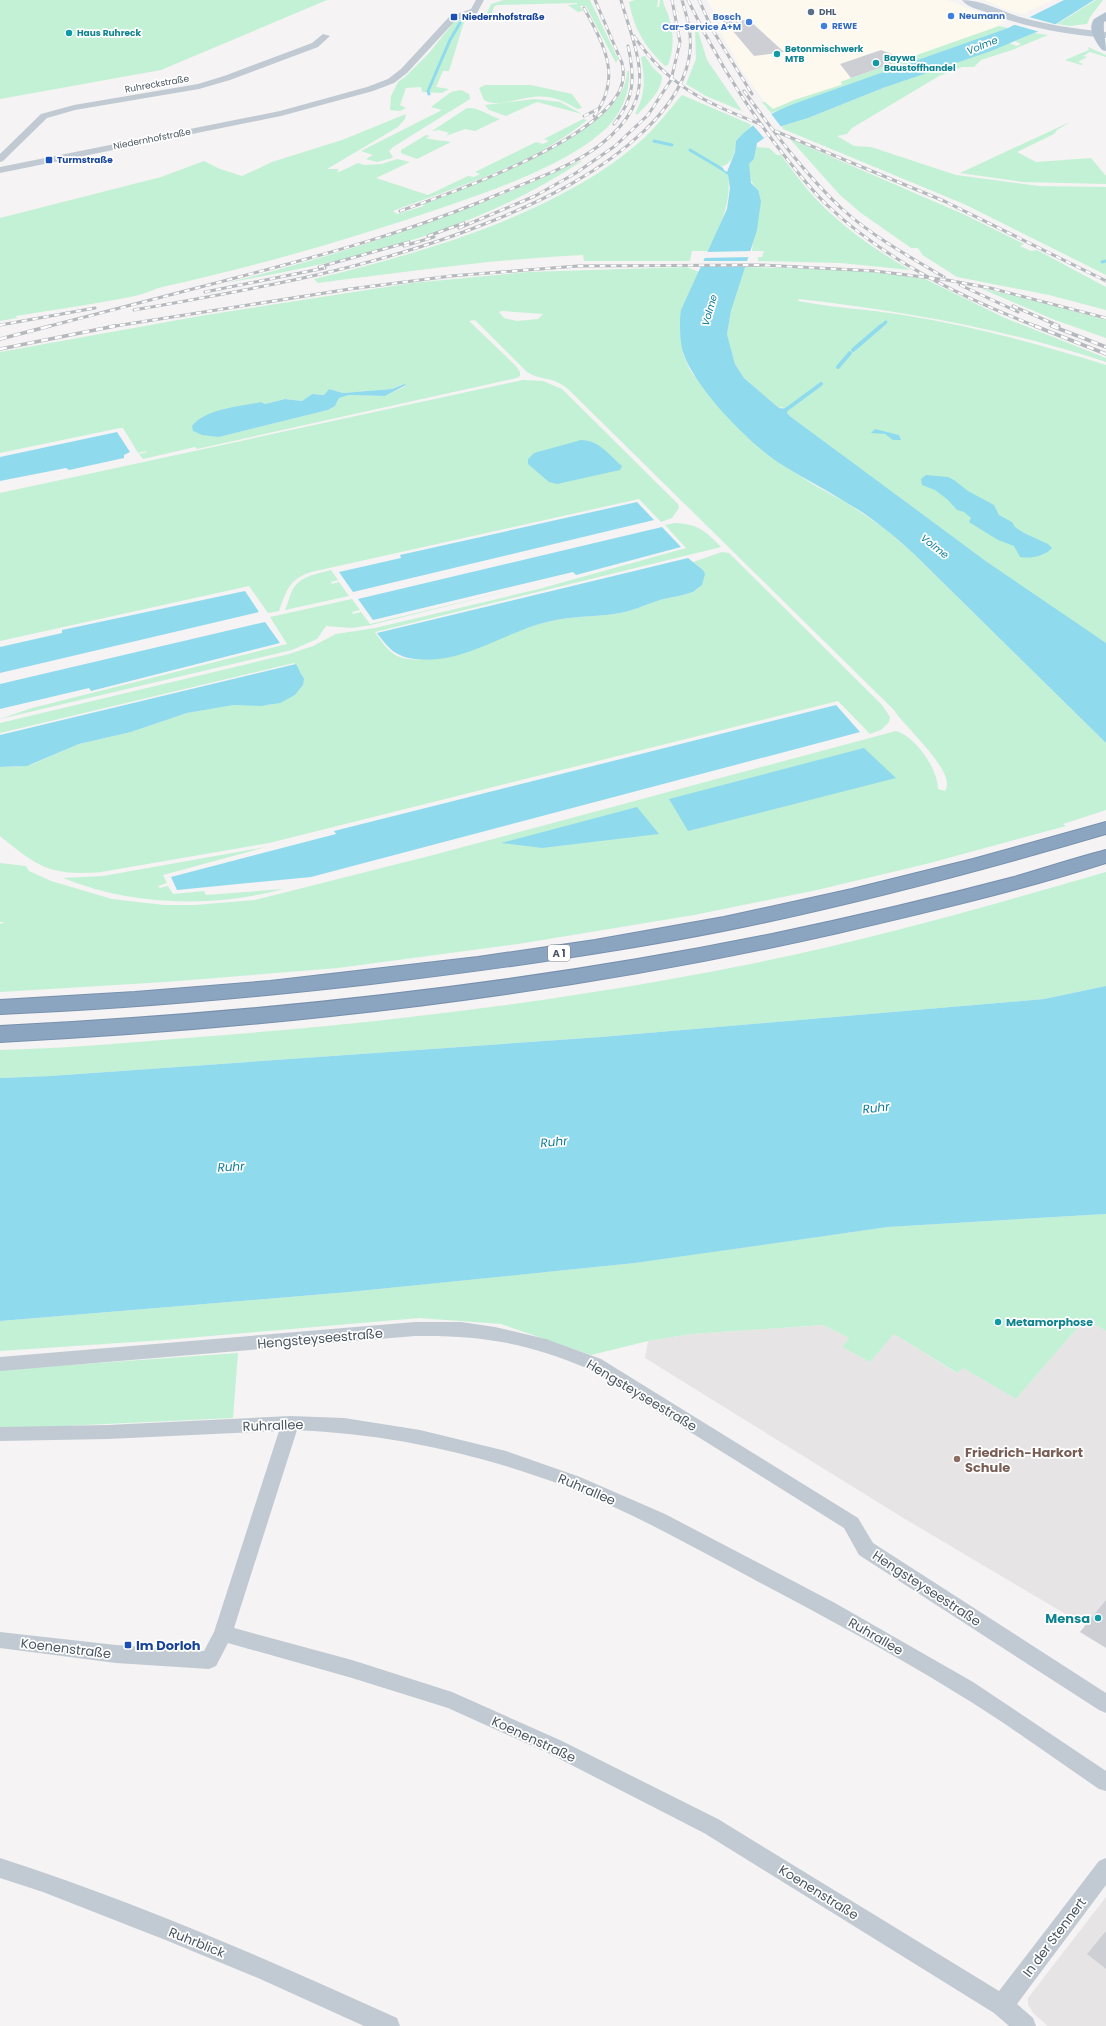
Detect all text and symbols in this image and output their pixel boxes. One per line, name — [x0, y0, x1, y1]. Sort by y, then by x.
place label: DHL — [819, 6, 837, 18]
marker: DHL — [806, 7, 816, 17]
place label: Neumann — [959, 10, 1005, 22]
place label: Niedernhofstraße — [462, 11, 545, 23]
place label: Bosch Car-Service A+M — [662, 11, 741, 33]
marker: Neumann — [946, 11, 956, 21]
marker: Niedernhofstraße — [449, 12, 459, 22]
marker: Bosch Car-Service A+M — [744, 17, 754, 27]
place label: REWE — [832, 20, 857, 32]
marker: REWE — [819, 21, 829, 31]
place label: Haus Ruhreck — [77, 27, 142, 39]
marker: Haus Ruhreck — [64, 28, 74, 38]
water label: Volme — [964, 32, 1000, 58]
place label: Betonmischwerk MTB — [785, 43, 864, 65]
marker: Betonmischwerk MTB — [772, 49, 782, 59]
place label: Baywa Baustoffhandel — [884, 52, 956, 74]
marker: Baywa Baustoffhandel — [871, 58, 881, 68]
street label: Ruhreckstraße — [124, 72, 191, 96]
street label: Niedernhofstraße — [112, 126, 192, 152]
place label: Turmstraße — [57, 154, 113, 166]
marker: Turmstraße — [44, 155, 54, 165]
water label: Volme — [698, 293, 721, 328]
water label: Volme — [917, 531, 952, 562]
road number: A 1 — [548, 945, 570, 961]
water label: Ruhr — [862, 1098, 891, 1117]
water label: Ruhr — [540, 1132, 569, 1151]
water label: Ruhr — [217, 1157, 245, 1176]
place label: Metamorphose — [1006, 1314, 1093, 1330]
marker: Metamorphose — [993, 1317, 1003, 1327]
street label: Hengsteyseestraße — [256, 1324, 384, 1353]
street label: Hengsteyseestraße — [583, 1355, 701, 1436]
street label: Ruhrallee — [242, 1415, 304, 1436]
place label: Friedrich-Harkort Schule — [965, 1443, 1083, 1477]
marker: Friedrich-Harkort Schule — [952, 1454, 962, 1464]
street label: Ruhrallee — [555, 1469, 618, 1510]
street label: Hengsteyseestraße — [869, 1546, 985, 1631]
place label: Mensa — [1045, 1609, 1090, 1628]
street label: Ruhrallee — [845, 1613, 907, 1660]
marker: Mensa — [1093, 1613, 1103, 1623]
street label: Koenenstraße — [20, 1634, 112, 1663]
place label: Im Dorloh — [136, 1636, 201, 1655]
marker: Im Dorloh — [123, 1640, 133, 1650]
street label: Koenenstraße — [489, 1712, 579, 1767]
street label: Koenenstraße — [775, 1860, 862, 1925]
street label: In der Stennert — [1018, 1893, 1091, 1981]
street label: Ruhrblick — [166, 1923, 228, 1962]

